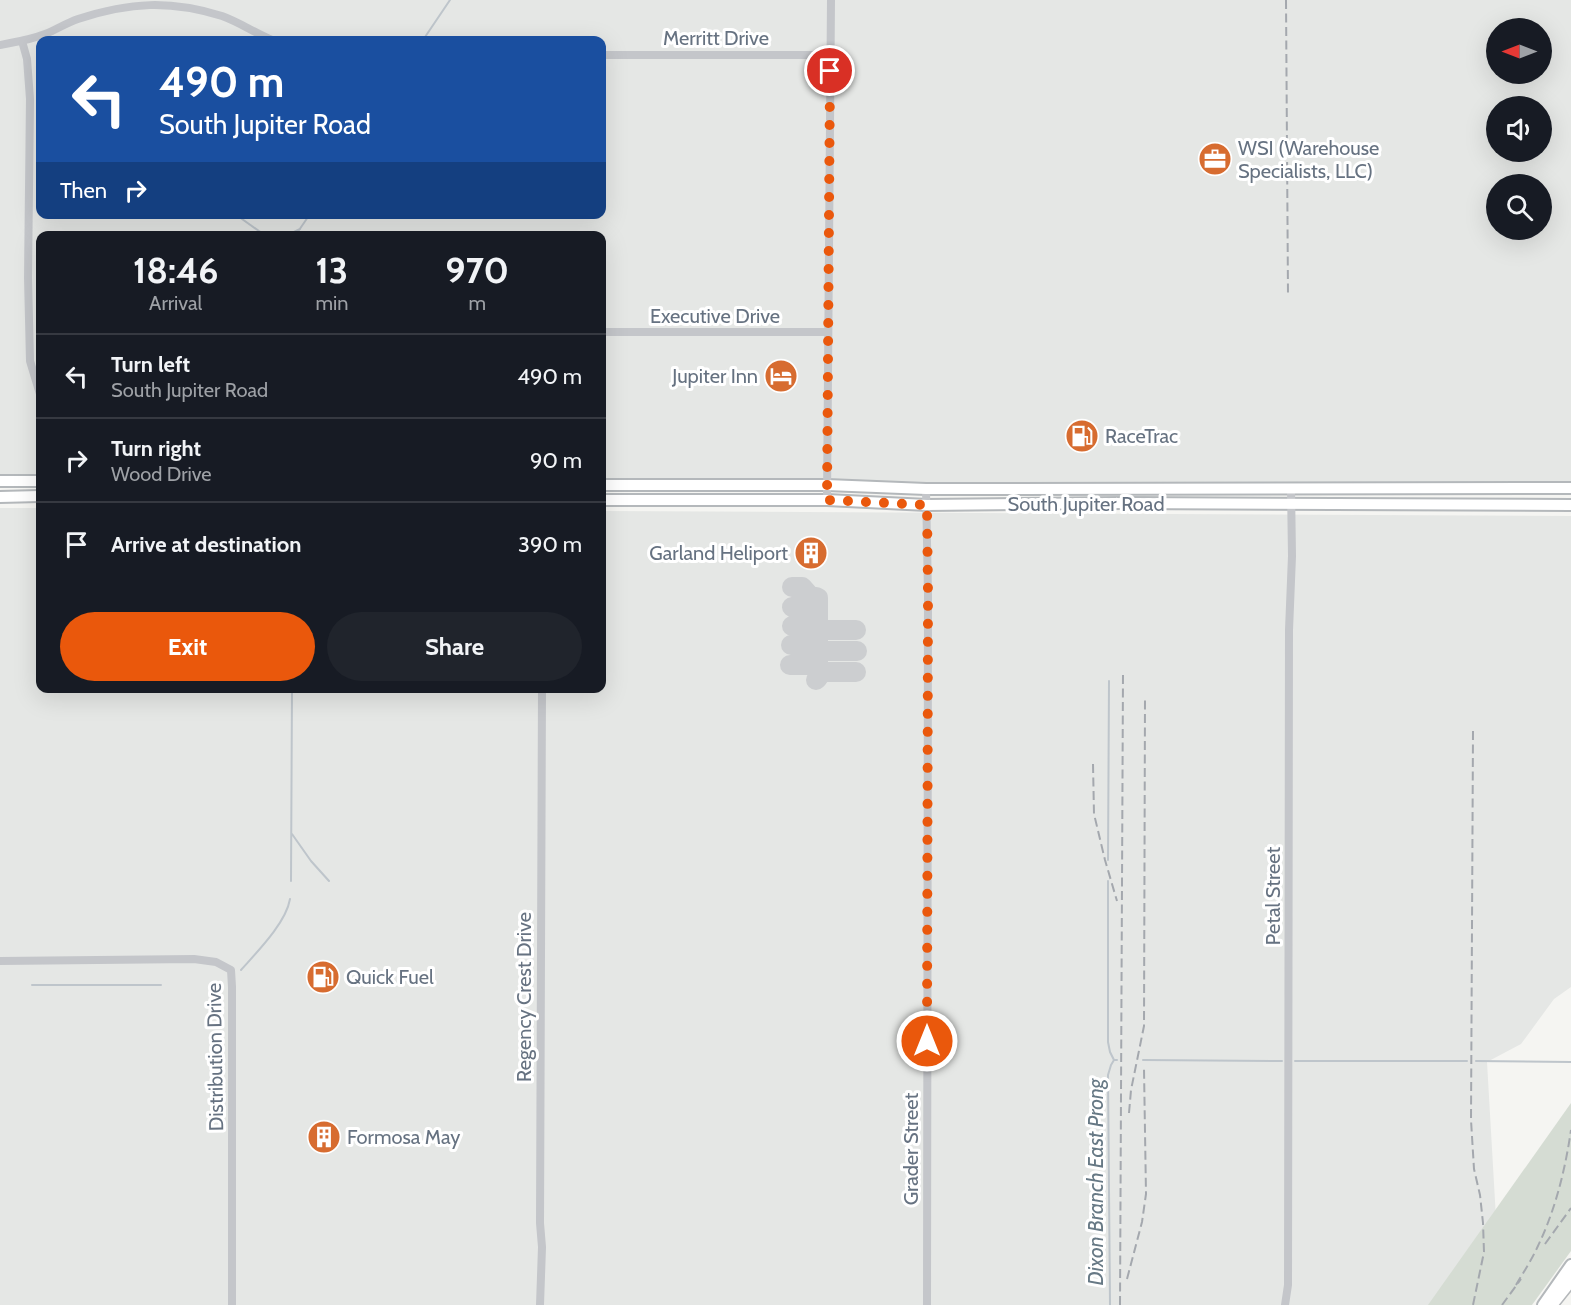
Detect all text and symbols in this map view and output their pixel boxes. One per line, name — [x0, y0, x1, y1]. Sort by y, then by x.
north arrow — [1486, 18, 1552, 84]
map controls — [1486, 18, 1552, 240]
street label: Merritt Drive — [663, 26, 769, 50]
pin — [804, 45, 855, 96]
icon: arrive — [813, 54, 846, 87]
text: 490 m — [159, 56, 284, 108]
icon: left — [60, 60, 138, 138]
button: sound — [1486, 96, 1552, 162]
text: South Jupiter Road — [159, 108, 371, 141]
place label: WSI (Warehouse Specialists, LLC) — [1238, 136, 1379, 183]
office icon: WSI (Warehouse Specialists, LLC) — [1197, 141, 1233, 177]
icon: right — [119, 174, 152, 207]
button: search — [1486, 174, 1552, 240]
text: Then — [60, 177, 107, 204]
text: 18:46 — [133, 248, 219, 292]
text: 13 — [316, 248, 348, 292]
text: 970 — [445, 248, 509, 292]
text: Arrival — [149, 291, 202, 315]
text: min — [315, 291, 348, 315]
text: m — [468, 291, 486, 315]
street label: Executive Drive — [650, 304, 780, 328]
text: Turn left — [111, 351, 190, 378]
hotel icon: Jupiter Inn — [763, 358, 799, 394]
icon: left — [60, 360, 93, 393]
text: 490 m — [517, 363, 582, 390]
place label: Jupiter Inn — [671, 364, 758, 388]
text: South Jupiter Road — [111, 378, 268, 402]
fuel station icon: RaceTrac — [1064, 418, 1100, 454]
place label: RaceTrac — [1105, 424, 1178, 448]
text: Turn right — [111, 435, 201, 462]
icon: right — [60, 444, 93, 477]
text: 90 m — [530, 447, 582, 474]
text: Wood Drive — [111, 462, 212, 486]
street label: South Jupiter Road — [1007, 492, 1165, 516]
icon: arrive — [60, 528, 93, 561]
text: Arrive at destination — [111, 531, 301, 558]
text: 390 m — [518, 531, 582, 558]
building icon: Garland Heliport — [793, 535, 829, 571]
place label: Garland Heliport — [649, 541, 788, 565]
button: Exit — [60, 612, 315, 681]
button: Share — [327, 612, 582, 681]
street label: Petal Street — [1261, 847, 1285, 945]
street label: Regency Crest Drive — [512, 912, 536, 1082]
fuel station icon: Quick Fuel — [305, 959, 341, 995]
place label: Quick Fuel — [346, 965, 434, 989]
street label: Distribution Drive — [202, 983, 228, 1131]
position arrow — [895, 1009, 959, 1073]
water label: Dixon Branch East Prong — [1083, 1077, 1108, 1285]
street label: Grader Street — [899, 1092, 923, 1205]
building icon: Formosa May — [306, 1119, 342, 1155]
place label: Formosa May — [347, 1125, 460, 1149]

